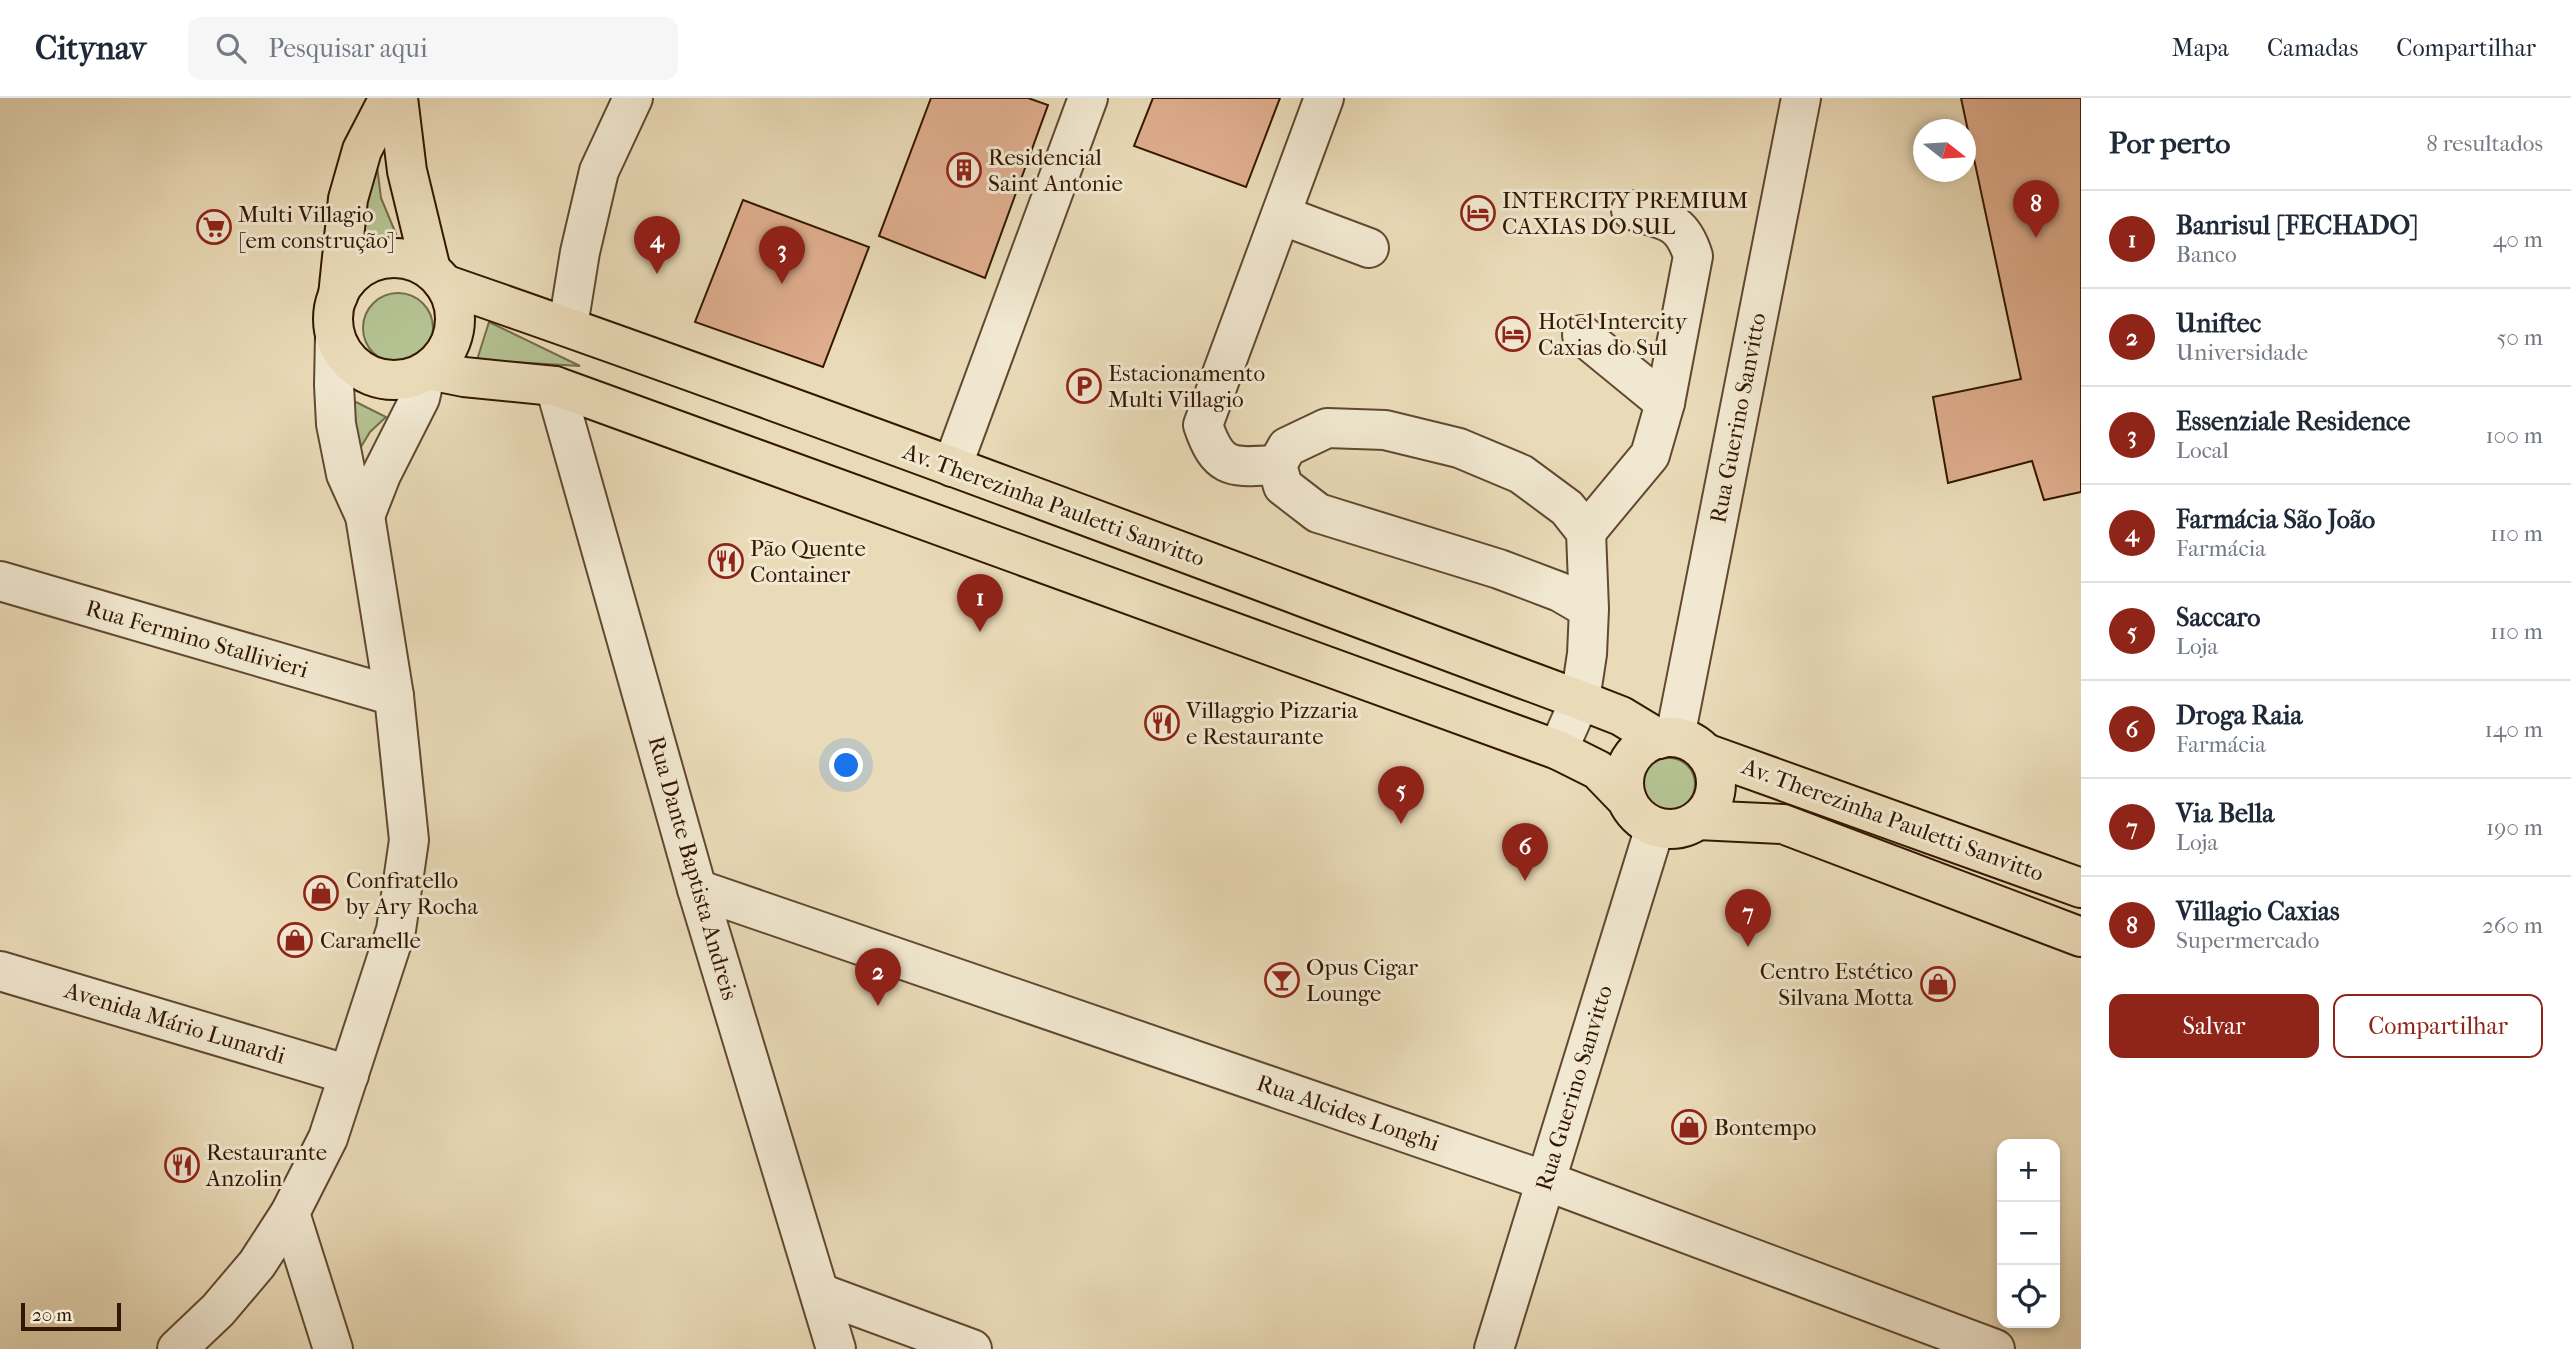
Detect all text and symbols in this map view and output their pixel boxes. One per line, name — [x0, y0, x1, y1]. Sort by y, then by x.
search box — [188, 17, 678, 80]
text: Citynav — [35, 29, 146, 68]
icon: search — [212, 29, 250, 67]
text: Pesquisar aqui — [268, 33, 428, 64]
text: Mapa — [2172, 34, 2229, 62]
text: Camadas — [2267, 34, 2358, 62]
text: Compartilhar — [2396, 34, 2536, 62]
north arrow — [1913, 119, 1976, 182]
text: Por perto — [2109, 126, 2231, 161]
text: 8 resultados — [2426, 130, 2543, 157]
place label: Residencial Saint Antonie — [988, 144, 1123, 197]
building icon: Residencial Saint Antonie — [945, 151, 983, 189]
pin: 8 — [2013, 180, 2059, 238]
place label: INTERCITY PREMIUM CAXIAS DO SUL — [1502, 187, 1748, 240]
hotel icon: INTERCITY PREMIUM CAXIAS DO SUL — [1459, 194, 1497, 232]
place label: Multi Villagio [em construção] — [238, 201, 395, 254]
supermarket icon: Multi Villagio [em construção] — [195, 208, 233, 246]
text: Banrisul [FECHADO] — [2176, 210, 2418, 241]
pin: 4 — [634, 216, 680, 274]
pin: 3 — [759, 226, 805, 284]
text: 1 — [2128, 226, 2136, 253]
text: 40 m — [2493, 226, 2543, 253]
text: Banco — [2176, 241, 2237, 268]
place label: Hotel Intercity Caxias do Sul — [1538, 308, 1688, 361]
text: Uniftec — [2176, 308, 2261, 339]
street label: Rua Guerino Sanvitto — [1704, 311, 1772, 525]
hotel icon: Hotel Intercity Caxias do Sul — [1494, 315, 1532, 353]
text: 2 — [2126, 324, 2138, 351]
text: 50 m — [2496, 324, 2543, 351]
text: Universidade — [2176, 339, 2308, 366]
place label: Estacionamento Multi Villagio — [1108, 360, 1265, 413]
parking icon: Estacionamento Multi Villagio — [1065, 367, 1103, 405]
text: Essenziale Residence — [2176, 406, 2410, 437]
text: 3 — [2127, 422, 2137, 449]
text: 100 m — [2485, 422, 2543, 449]
street label: Av. Therezinha Pauletti Sanvitto — [899, 437, 1209, 572]
text: Local — [2176, 437, 2229, 464]
text: Farmácia São João — [2176, 504, 2375, 535]
text: 4 — [2125, 520, 2139, 547]
text: 110 m — [2490, 520, 2543, 547]
place label: Pão Quente Container — [750, 535, 866, 588]
text: Farmácia — [2176, 535, 2266, 562]
restaurant icon: Pão Quente Container — [707, 542, 745, 580]
pin: 1 — [957, 574, 1003, 632]
street label: Rua Fermino Stallivieri — [83, 594, 311, 684]
text: Saccaro — [2176, 602, 2261, 633]
text: 5 — [2127, 618, 2137, 645]
text: 110 m — [2490, 618, 2543, 645]
text: Loja — [2176, 633, 2218, 660]
place label: Villaggio Pizzaria e Restaurante — [1185, 697, 1358, 750]
text: Droga Raia — [2176, 700, 2302, 731]
restaurant icon: Villaggio Pizzaria e Restaurante — [1143, 704, 1181, 742]
text: 6 — [2126, 716, 2138, 743]
text: 140 m — [2484, 716, 2543, 743]
text: Farmácia — [2176, 731, 2266, 758]
street label: Rua Dante Baptista Andreis — [642, 733, 744, 1003]
your location — [829, 748, 863, 782]
street label: Av. Therezinha Pauletti Sanvitto — [1738, 752, 2048, 887]
pin: 5 — [1378, 766, 1424, 824]
text: Via Bella — [2176, 798, 2274, 829]
text: 7 — [2126, 814, 2138, 841]
text: 190 m — [2486, 814, 2543, 841]
pin: 6 — [1502, 823, 1548, 881]
text: Loja — [2176, 829, 2218, 856]
place label: Confratello by Ary Rocha — [345, 867, 478, 920]
shop icon: Confratello by Ary Rocha — [302, 874, 340, 912]
pin: 7 — [1725, 889, 1771, 947]
text: Villagio Caxias — [2176, 896, 2340, 927]
text: 8 — [2126, 912, 2138, 939]
text: 260 m — [2482, 912, 2543, 939]
shop icon: Caramelle — [276, 921, 314, 959]
place label: Caramelle — [320, 927, 421, 954]
text: Supermercado — [2176, 927, 2320, 954]
pin: 2 — [855, 948, 901, 1006]
place label: Opus Cigar Lounge — [1306, 954, 1418, 1007]
place label: Centro Estético Silvana Motta — [1760, 958, 1913, 1011]
bar icon: Opus Cigar Lounge — [1263, 961, 1301, 999]
shop icon: Centro Estético Silvana Motta — [1919, 965, 1957, 1003]
street label: Avenida Mário Lunardi — [60, 976, 289, 1069]
street label: Rua Guerino Sanvitto — [1530, 982, 1618, 1194]
button: Salvar — [2109, 994, 2319, 1058]
button: Compartilhar — [2333, 994, 2543, 1058]
street label: Rua Alcides Longhi — [1253, 1069, 1443, 1157]
shop icon: Bontempo — [1670, 1108, 1708, 1146]
place label: Bontempo — [1714, 1114, 1817, 1141]
place label: Restaurante Anzolin — [205, 1139, 327, 1192]
map controls — [1997, 1139, 2060, 1328]
button: + — [1997, 1139, 2060, 1202]
restaurant icon: Restaurante Anzolin — [163, 1146, 201, 1184]
button: − — [1997, 1202, 2060, 1265]
button: locate — [1997, 1265, 2060, 1328]
scale bar — [21, 1300, 121, 1332]
text: 20 m — [32, 1304, 72, 1326]

